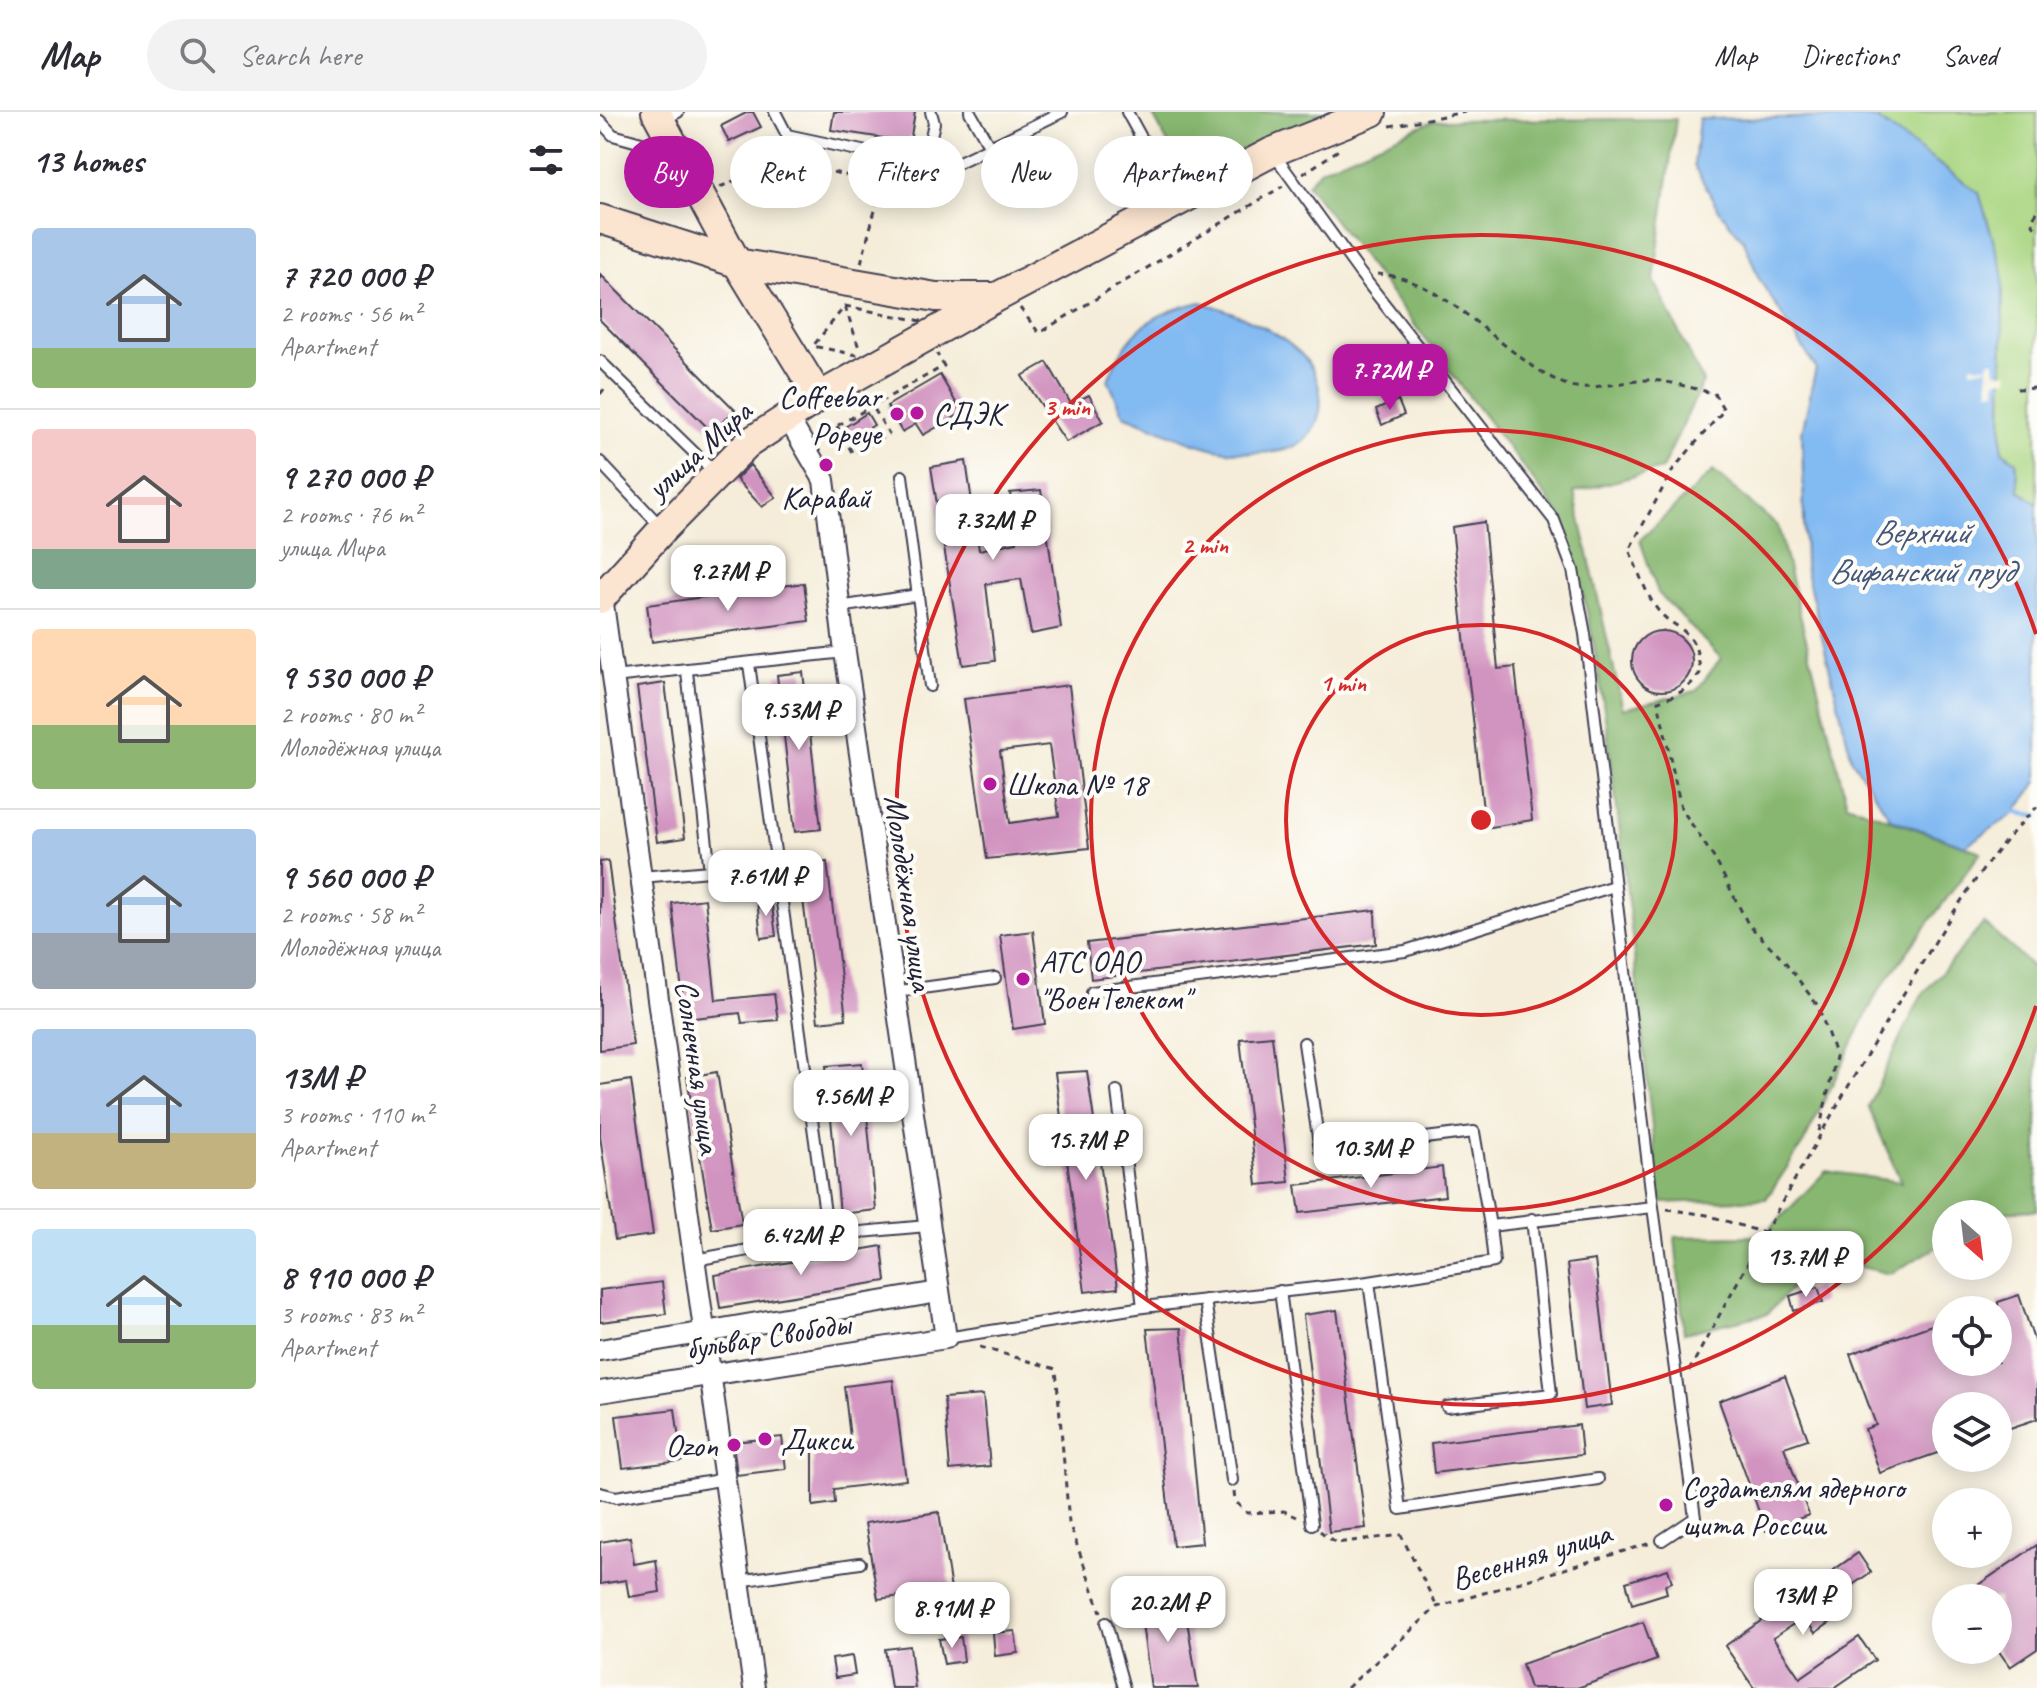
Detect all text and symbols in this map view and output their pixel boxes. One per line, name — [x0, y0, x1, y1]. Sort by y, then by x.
search box — [147, 19, 707, 91]
text: Map — [40, 32, 99, 79]
icon: search — [175, 33, 219, 77]
text: Search here — [239, 36, 361, 74]
text: Map — [1714, 38, 1757, 73]
text: Directions — [1801, 38, 1899, 73]
text: Saved — [1943, 38, 1997, 73]
chip: Buy — [624, 136, 714, 208]
chip: Rent — [730, 136, 832, 208]
chip: Filters — [848, 136, 965, 208]
chip: New — [981, 136, 1078, 208]
chip: Apartment — [1094, 136, 1253, 208]
icon: filters — [524, 138, 568, 182]
text: 13 homes — [32, 139, 143, 182]
text: 7 720 000 ₽ — [280, 254, 429, 297]
icon: home — [96, 260, 192, 356]
text: 2 rooms · 56 m² — [280, 297, 421, 330]
text: Apartment — [280, 330, 376, 363]
pin: 7.72M ₽ — [1316, 344, 1464, 412]
text: 7.72M ₽ — [1351, 353, 1429, 386]
place label: Coffeebar Popeye — [779, 376, 884, 454]
street label: улица Мира — [636, 390, 762, 510]
text: 3 min — [1044, 392, 1091, 422]
place label: СДЭК — [933, 393, 1009, 434]
marker: СДЭК — [908, 404, 926, 422]
marker: Coffeebar Popeye — [888, 405, 906, 423]
text: 9 270 000 ₽ — [280, 455, 429, 498]
marker: Каравай — [817, 456, 835, 474]
icon: home — [96, 461, 192, 557]
place label: Каравай — [781, 477, 872, 518]
pin: 7.32M ₽ — [919, 494, 1067, 562]
text: 2 rooms · 76 m² — [280, 498, 421, 531]
text: 7.32M ₽ — [954, 503, 1032, 536]
water label: Верхний Вифанский пруд — [1829, 510, 2021, 592]
text: 2 min — [1182, 530, 1229, 560]
text: улица Мира — [280, 531, 385, 564]
pin: 9.27M ₽ — [654, 545, 802, 613]
text: 9.27M ₽ — [689, 554, 767, 587]
text: 9 530 000 ₽ — [280, 655, 428, 698]
icon: home — [96, 661, 192, 757]
text: 1 min — [1320, 668, 1367, 698]
pin: 9.53M ₽ — [725, 684, 873, 752]
text: 9.53M ₽ — [760, 693, 838, 726]
text: 2 rooms · 80 m² — [280, 698, 421, 731]
text: Молодёжная улица — [280, 731, 440, 764]
place label: Школа № 18 — [1006, 764, 1150, 805]
marker: Школа № 18 — [981, 775, 999, 793]
street label: Молодёжная улица — [875, 792, 943, 996]
centre of rings — [1467, 806, 1495, 834]
pin: 7.61M ₽ — [692, 850, 840, 918]
text: 9 560 000 ₽ — [280, 855, 429, 898]
text: 7.61M ₽ — [726, 859, 806, 892]
icon: home — [96, 861, 192, 957]
text: 2 rooms · 58 m² — [280, 898, 421, 931]
text: Молодёжная улица — [280, 931, 440, 964]
place label: АТС ОАО "ВоенТелеком" — [1039, 941, 1196, 1019]
marker: АТС ОАО "ВоенТелеком" — [1014, 970, 1032, 988]
street label: Солнечная улица — [666, 978, 731, 1158]
text: 13M ₽ — [280, 1055, 361, 1098]
icon: home — [96, 1061, 192, 1157]
pin: 9.56M ₽ — [777, 1070, 925, 1138]
text: 9.56M ₽ — [812, 1079, 890, 1112]
text: 3 rooms · 110 m² — [280, 1098, 432, 1131]
pin: 15.7M ₽ — [1012, 1114, 1160, 1182]
pin: 10.3M ₽ — [1297, 1122, 1445, 1190]
text: 15.7M ₽ — [1047, 1123, 1125, 1156]
text: Apartment — [280, 1131, 376, 1164]
text: 10.3M ₽ — [1332, 1131, 1410, 1164]
north arrow — [1932, 1200, 2012, 1280]
map controls — [1932, 1200, 2012, 1664]
pin: 6.42M ₽ — [727, 1209, 875, 1277]
text: 6.42M ₽ — [761, 1218, 841, 1251]
pin: 13.7M ₽ — [1732, 1231, 1880, 1299]
text: 13.7M ₽ — [1767, 1240, 1845, 1273]
text: 8 910 000 ₽ — [280, 1255, 429, 1298]
icon: home — [96, 1261, 192, 1357]
button: locate — [1932, 1296, 2012, 1376]
text: 3 rooms · 83 m² — [280, 1298, 421, 1331]
street label: бульвар Свободы — [683, 1302, 855, 1369]
text: Apartment — [280, 1331, 376, 1364]
button: layers — [1932, 1392, 2012, 1472]
place label: Дикси — [781, 1419, 854, 1460]
place label: Ozon — [665, 1425, 719, 1466]
marker: Дикси — [756, 1430, 774, 1448]
marker: Ozon — [725, 1436, 743, 1454]
place label: Создателям ядерного щита России — [1682, 1467, 1908, 1545]
button: + — [1932, 1488, 2012, 1568]
marker: Создателям ядерного щита России — [1657, 1496, 1675, 1514]
street label: Весенняя улица — [1446, 1512, 1618, 1600]
pin: 13M ₽ — [1747, 1569, 1859, 1637]
pin: 20.2M ₽ — [1094, 1576, 1242, 1644]
text: 13M ₽ — [1772, 1578, 1834, 1611]
pin: 8.91M ₽ — [878, 1582, 1026, 1650]
button: − — [1932, 1584, 2012, 1664]
text: 20.2M ₽ — [1129, 1585, 1207, 1618]
text: 8.91M ₽ — [913, 1591, 991, 1624]

